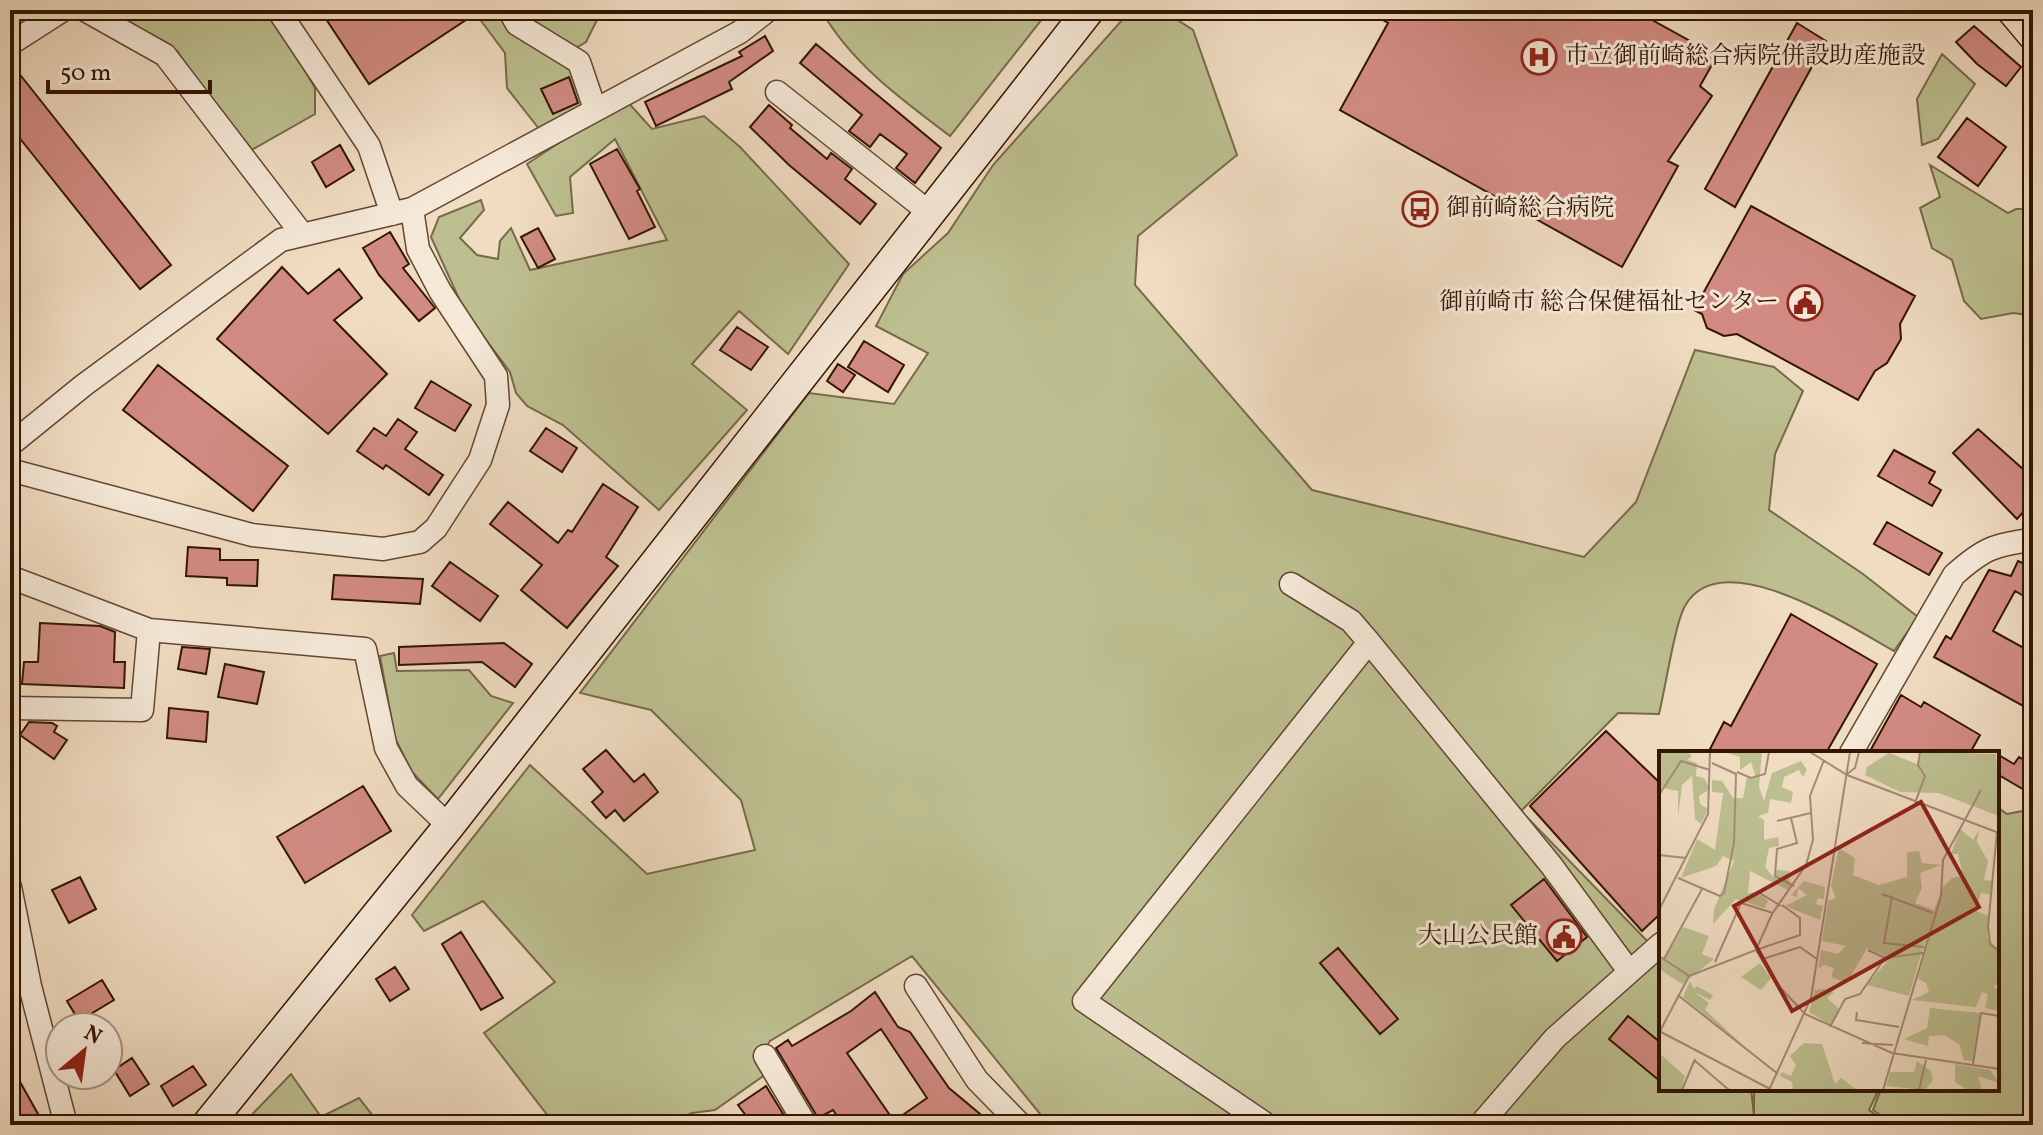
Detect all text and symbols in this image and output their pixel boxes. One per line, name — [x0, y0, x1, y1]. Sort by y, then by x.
hospital icon: 市立御前崎総合病院併設助産施設 — [1520, 38, 1558, 76]
place label: 市立御前崎総合病院併設助産施設 — [1565, 40, 1925, 74]
scale bar — [48, 44, 210, 94]
text: 50 m — [60, 57, 112, 91]
bus stop icon: 御前崎総合病院 — [1401, 190, 1439, 228]
place label: 御前崎総合病院 — [1446, 192, 1614, 226]
public building icon: 御前崎市 総合保健福祉センター — [1786, 284, 1824, 322]
place label: 御前崎市 総合保健福祉センター — [1439, 286, 1779, 320]
inset map — [1659, 751, 1999, 1091]
public building icon: 大山公民館 — [1545, 918, 1583, 956]
place label: 大山公民館 — [1418, 920, 1538, 954]
north arrow — [44, 1011, 124, 1091]
text: N — [78, 1018, 107, 1053]

